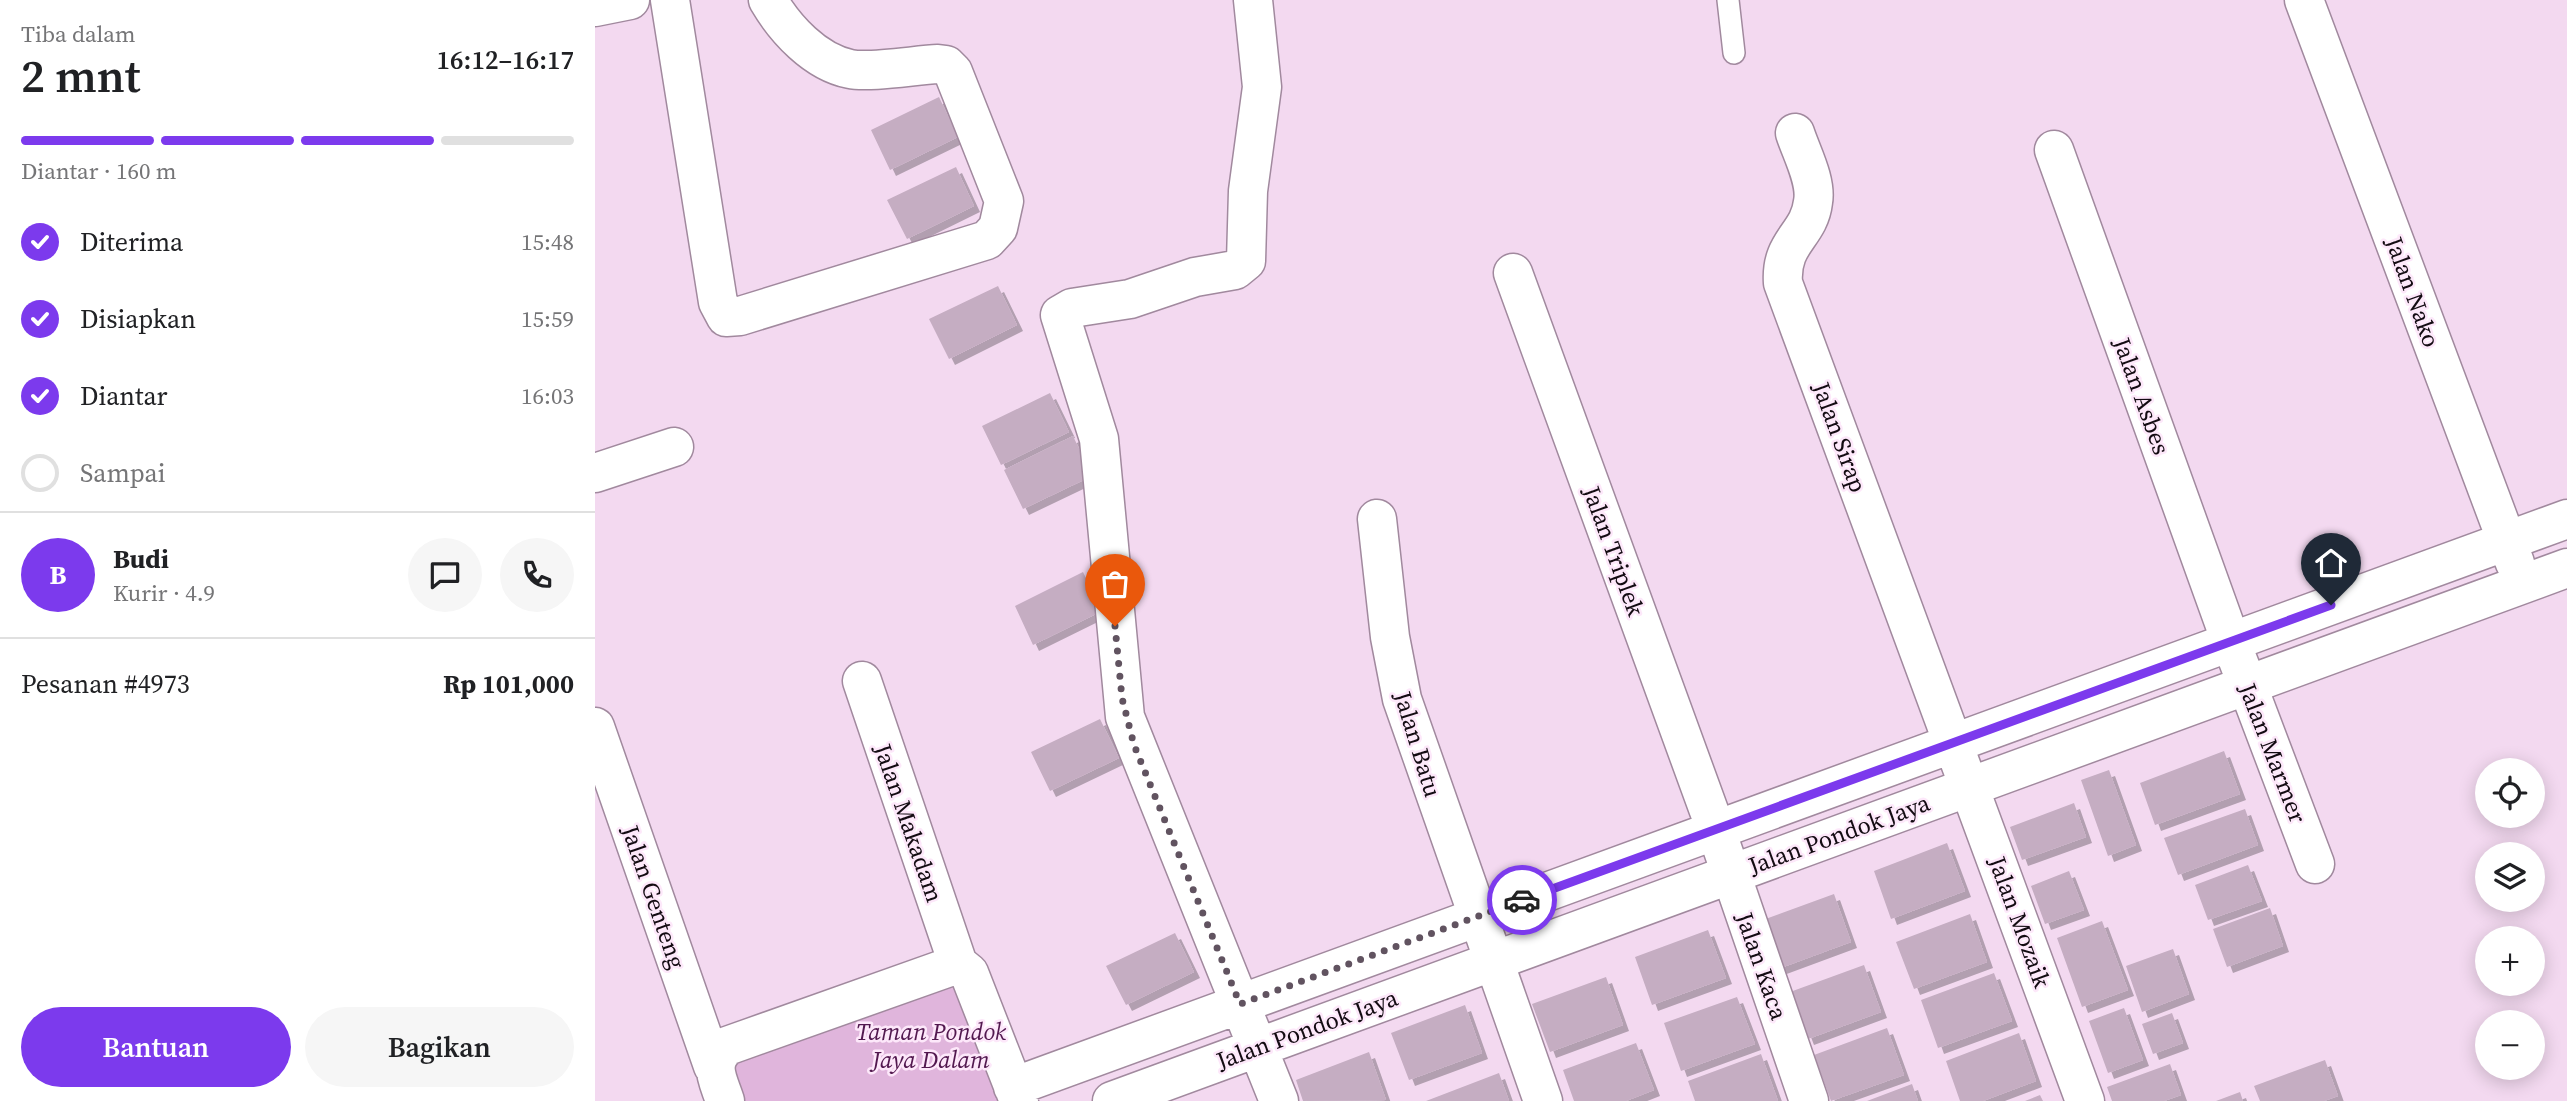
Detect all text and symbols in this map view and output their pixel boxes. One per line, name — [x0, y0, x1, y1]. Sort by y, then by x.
text: Tiba dalam — [21, 18, 136, 50]
text: 16:12–16:17 — [437, 42, 574, 78]
text: 2 mnt — [21, 44, 140, 107]
text: Diantar · 160 m — [21, 155, 177, 187]
icon: check — [21, 223, 59, 261]
text: Diterima — [80, 224, 183, 260]
text: 15:48 — [521, 226, 574, 258]
street label: Jalan Nako — [2377, 231, 2448, 352]
icon: check — [21, 300, 59, 338]
text: Disiapkan — [80, 301, 196, 337]
text: 15:59 — [521, 303, 574, 335]
street label: Jalan Asbes — [2105, 332, 2178, 459]
street label: Jalan Sirap — [1805, 376, 1875, 497]
icon: check — [21, 377, 59, 415]
text: Diantar — [80, 378, 168, 414]
text: 16:03 — [521, 380, 574, 412]
text: Sampai — [80, 455, 166, 491]
street label: Jalan Triplek — [1575, 480, 1653, 621]
pin — [2301, 533, 2361, 605]
button: chat — [408, 538, 482, 612]
button: phone — [500, 538, 574, 612]
text: Budi — [113, 541, 169, 577]
icon: home — [2312, 544, 2350, 582]
pin — [1085, 554, 1145, 626]
text: B — [50, 557, 66, 593]
icon: bag — [1096, 565, 1134, 603]
text: Kurir · 4.9 — [113, 577, 215, 609]
text: Pesanan #4973 — [21, 666, 190, 702]
text: Rp 101,000 — [443, 666, 574, 702]
street label: Jalan Marmer — [2231, 677, 2315, 828]
street label: Jalan Batu — [1386, 686, 1450, 801]
street label: Jalan Makadam — [866, 738, 952, 907]
map controls — [2475, 758, 2545, 1080]
button: locate — [2475, 758, 2545, 828]
street label: Jalan Pondok Jaya — [1743, 786, 1935, 882]
street label: Jalan Genteng — [614, 820, 694, 973]
button: layers — [2475, 842, 2545, 912]
street label: Jalan Mozaik — [1981, 851, 2059, 993]
courier — [1487, 865, 1557, 935]
icon: car — [1503, 881, 1541, 919]
street label: Jalan Kaca — [1728, 907, 1796, 1025]
button: + — [2475, 926, 2545, 996]
street label: Jalan Pondok Jaya — [1211, 981, 1403, 1077]
button: Bantuan — [21, 1007, 291, 1087]
button: Bagikan — [305, 1007, 574, 1087]
button: − — [2475, 1010, 2545, 1080]
park label: Taman Pondok Jaya Dalam — [856, 1015, 1007, 1076]

